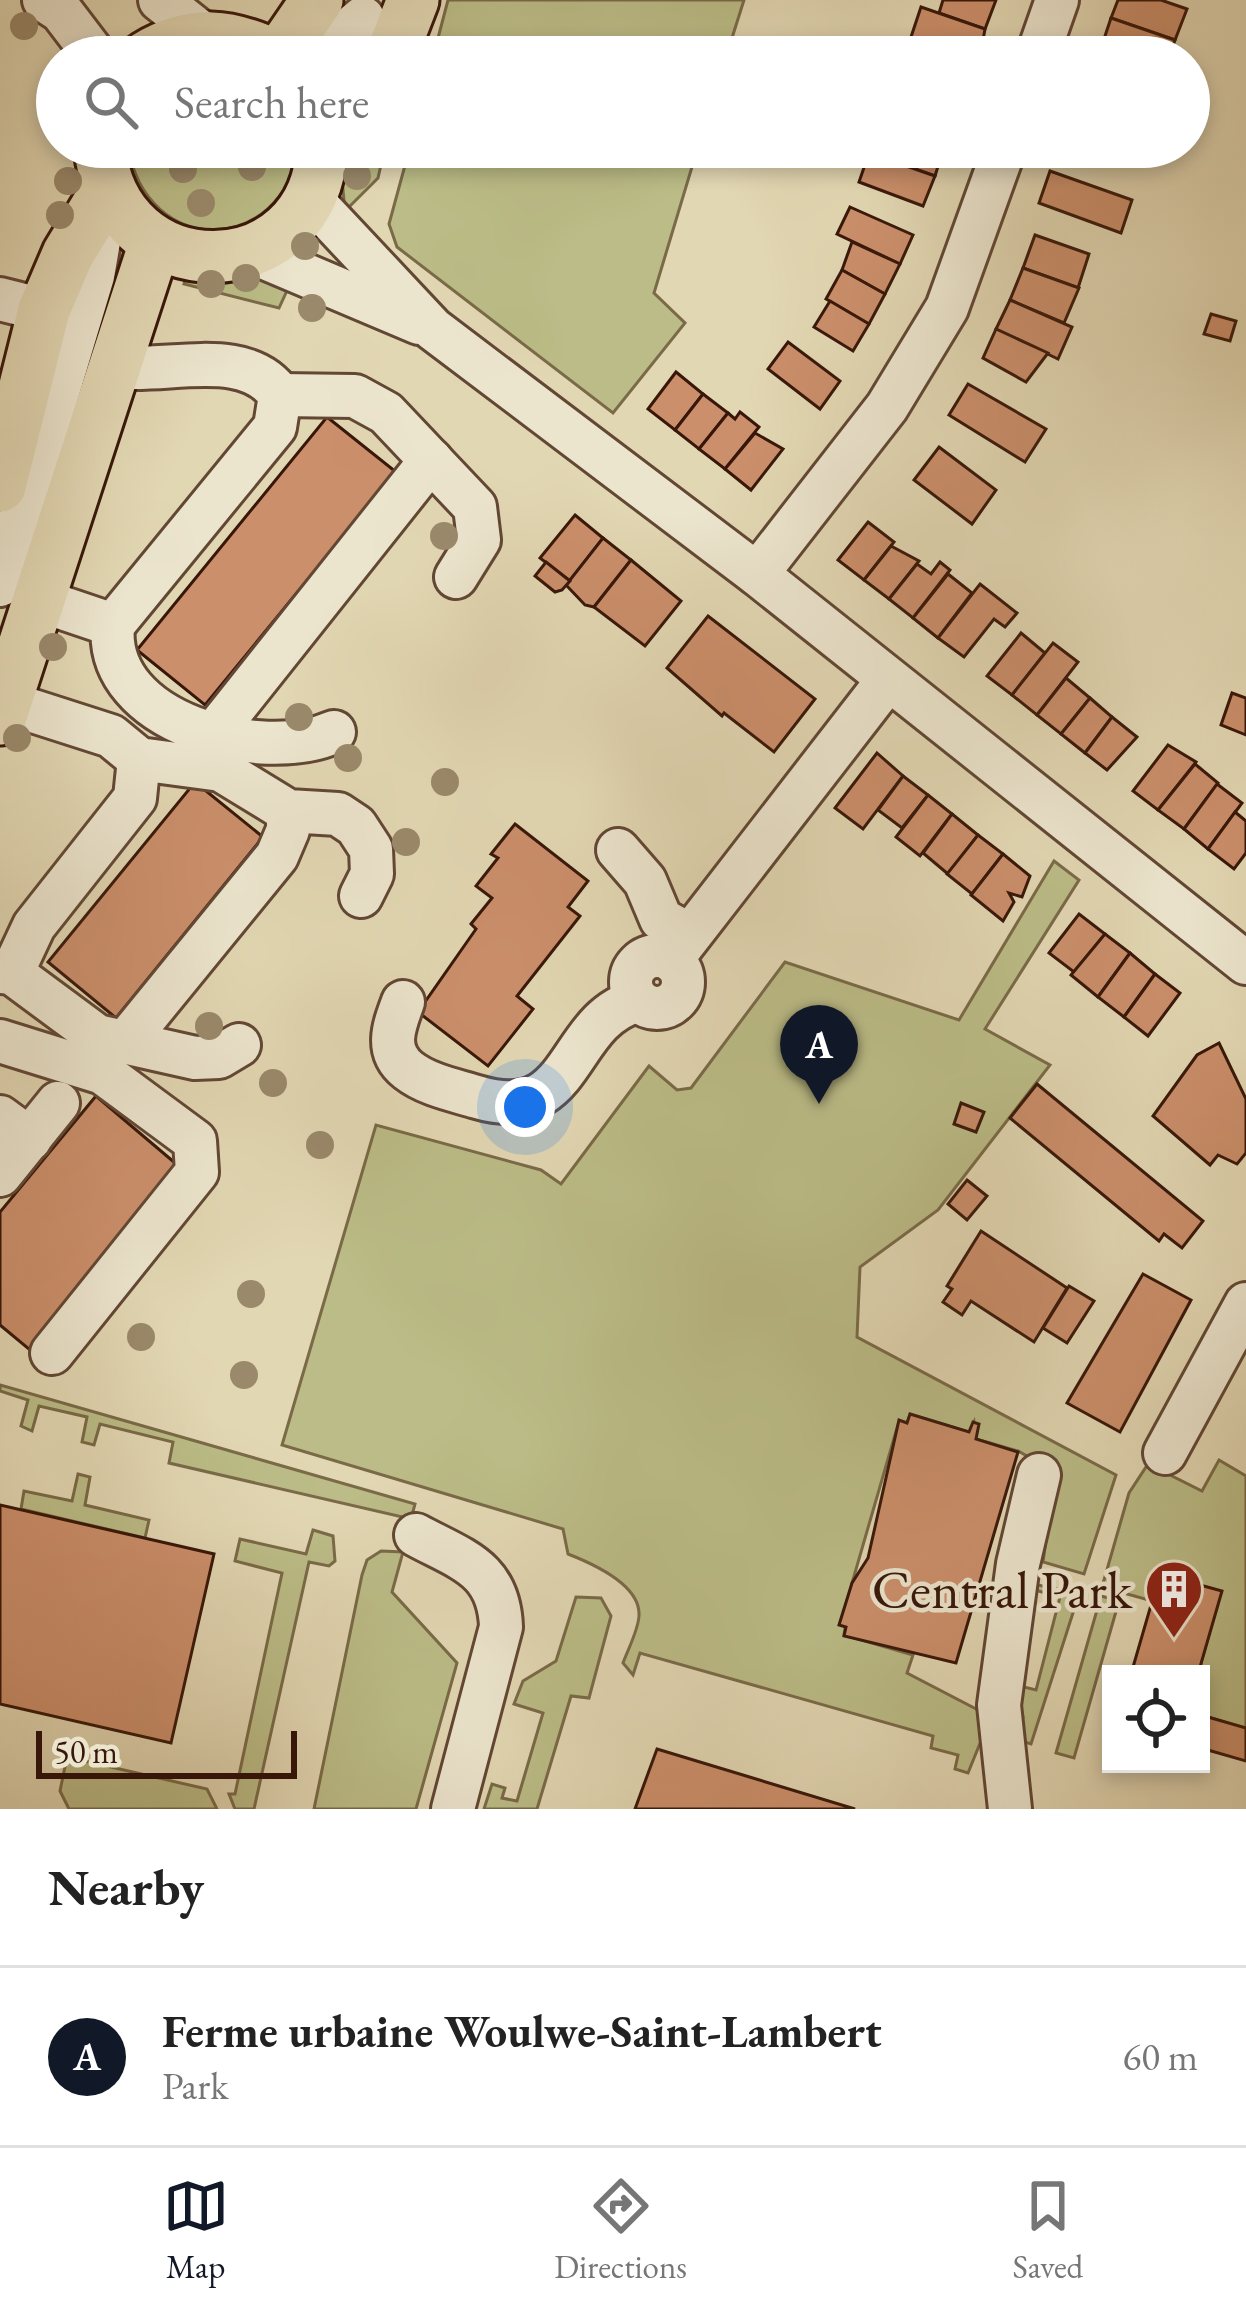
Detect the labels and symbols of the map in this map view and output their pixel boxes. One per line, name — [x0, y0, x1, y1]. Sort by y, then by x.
pin: A — [780, 1005, 858, 1104]
your location — [495, 1077, 555, 1137]
place label: Central Park — [872, 1554, 1133, 1624]
building icon: Central Park — [1143, 1558, 1205, 1640]
scale bar — [36, 1725, 297, 1778]

